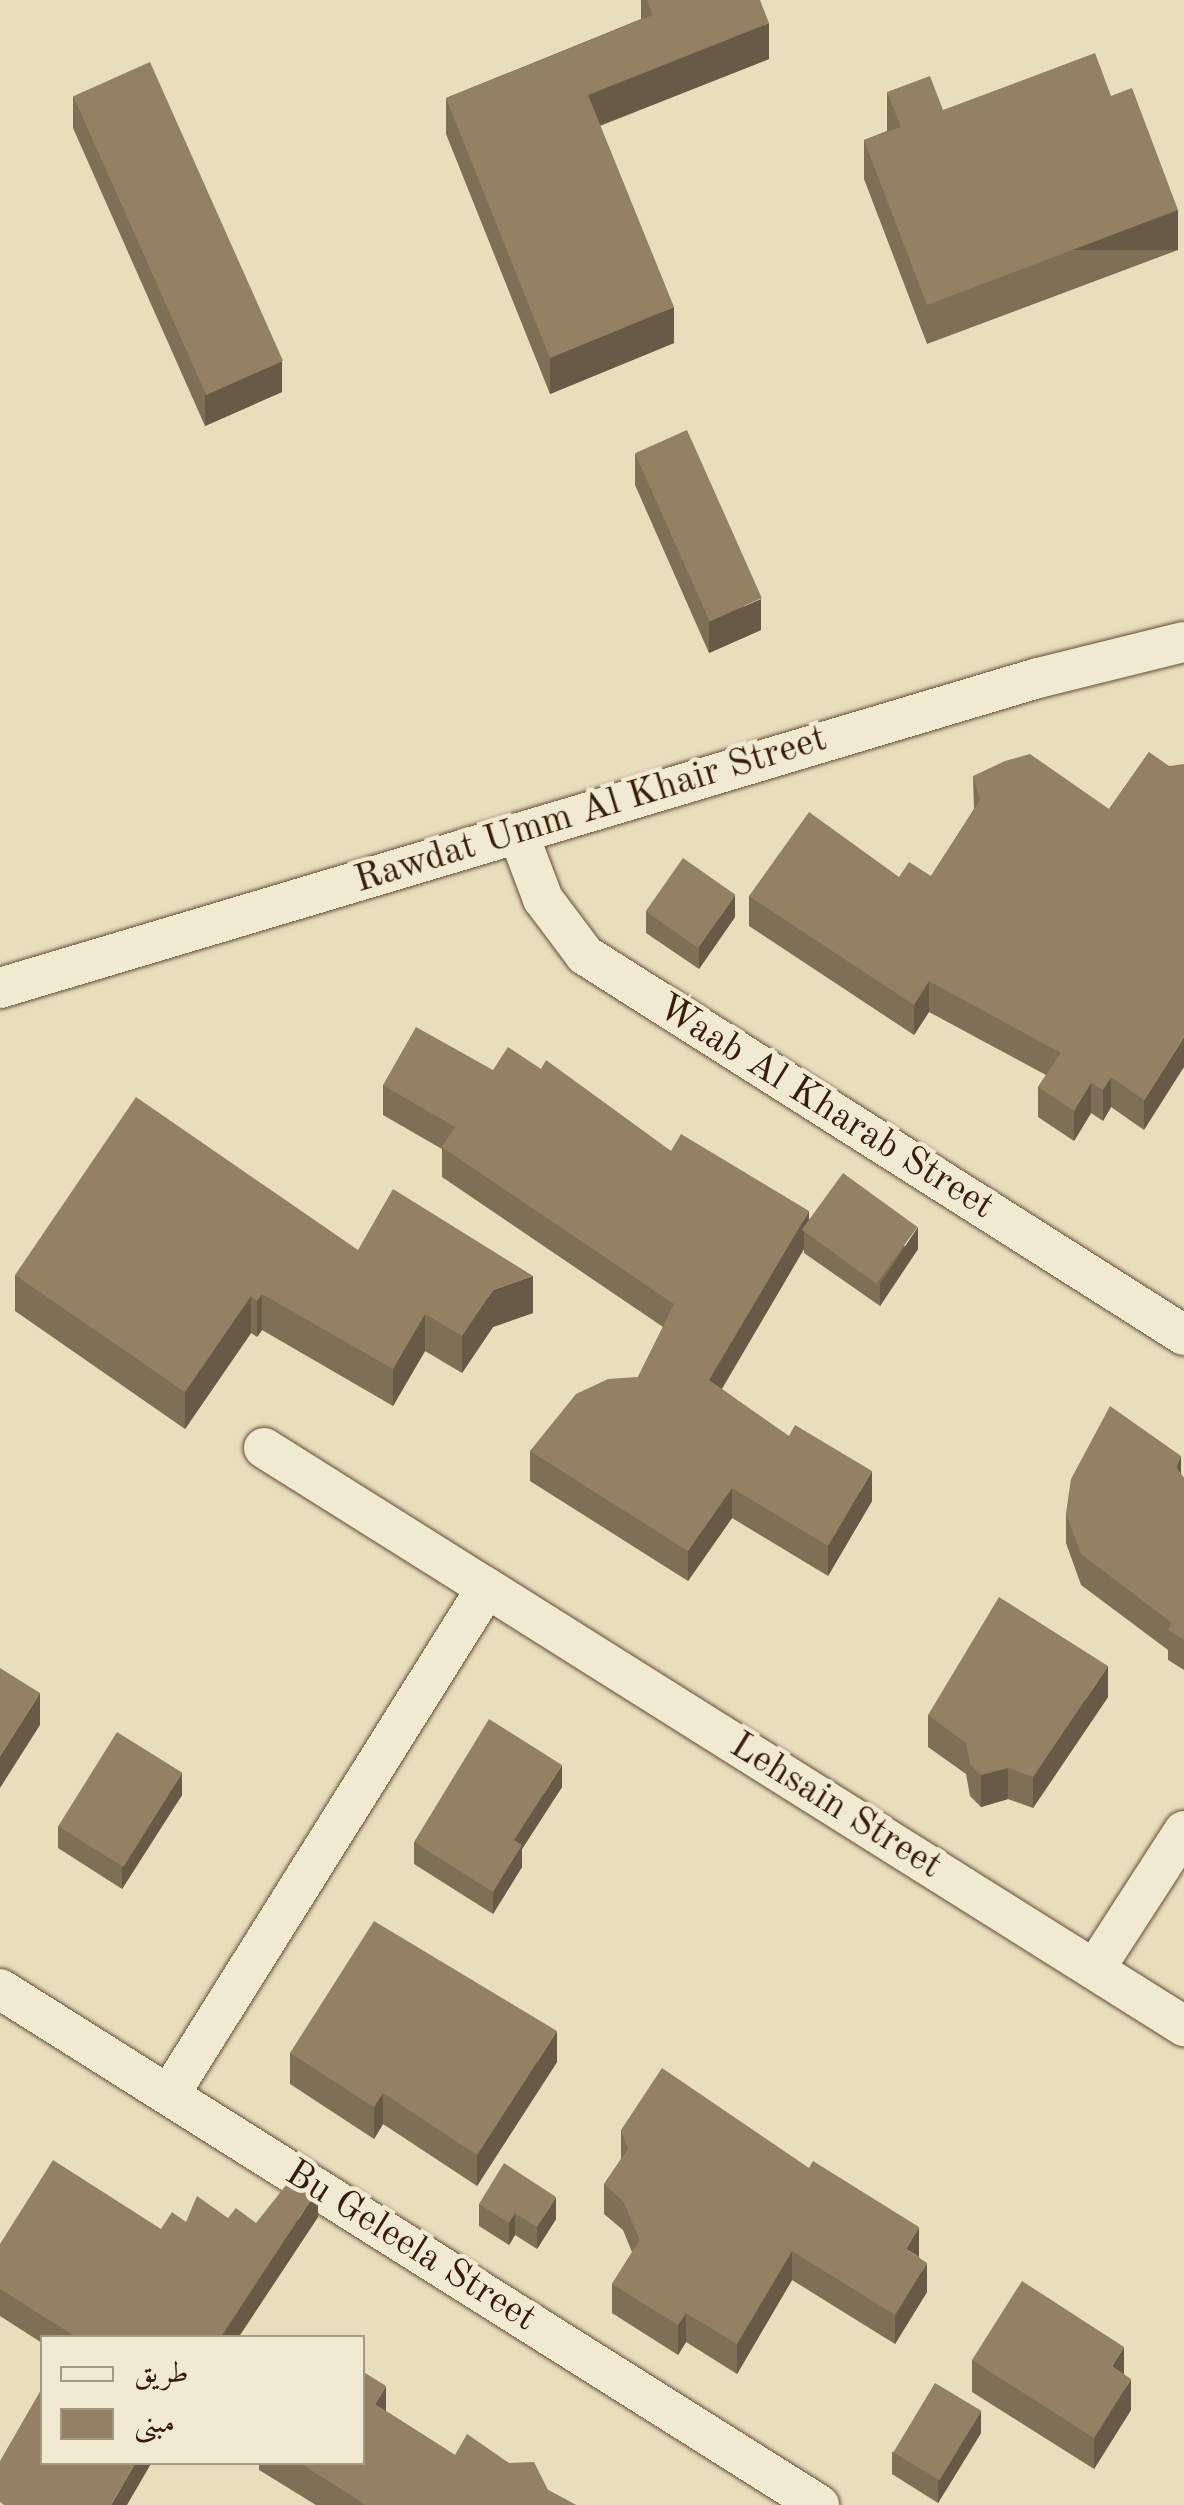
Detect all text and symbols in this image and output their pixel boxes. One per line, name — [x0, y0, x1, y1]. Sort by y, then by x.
street label: Rawdat Umm Al Khair Street — [349, 717, 833, 905]
street label: Waab Al Kharab Street — [648, 986, 1002, 1230]
street label: Lehsain Street — [721, 1724, 949, 1890]
street label: Bu Geleela Street — [276, 2151, 544, 2343]
legend — [40, 2335, 365, 2465]
text: طريق — [134, 2359, 189, 2389]
text: مبنى — [134, 2409, 175, 2439]

